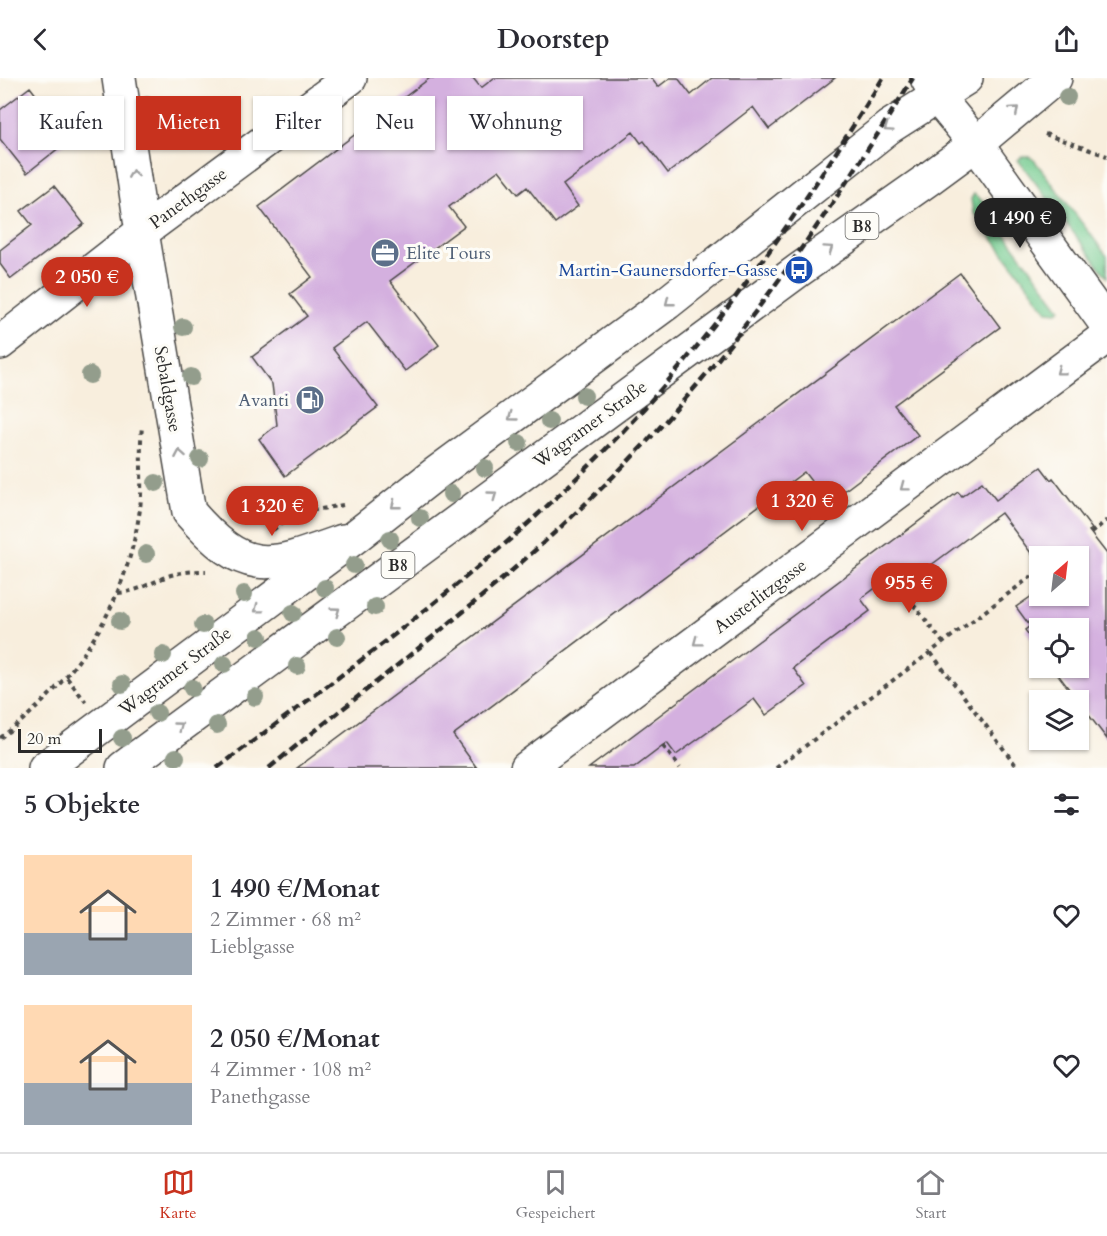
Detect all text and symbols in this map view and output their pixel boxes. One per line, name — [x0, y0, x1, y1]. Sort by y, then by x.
text: Doorstep — [497, 21, 610, 58]
icon: back — [24, 23, 57, 56]
icon: share — [1050, 23, 1083, 56]
chip: Kaufen — [18, 96, 124, 150]
chip: Mieten — [136, 96, 241, 150]
chip: Filter — [253, 96, 342, 150]
chip: Neu — [354, 96, 435, 150]
chip: Wohnung — [447, 96, 583, 150]
one-way arrow — [1008, 106, 1019, 117]
one-way arrow — [884, 121, 895, 132]
street label: Panethgasse — [144, 162, 232, 235]
one-way arrow — [127, 170, 140, 180]
pin: 1 490 € — [965, 198, 1075, 249]
text: 1 490 € — [988, 204, 1052, 231]
road number: B8 — [846, 213, 878, 239]
office icon: Elite Tours — [369, 237, 401, 269]
place label: Elite Tours — [406, 241, 491, 266]
one-way arrow — [822, 245, 833, 256]
bus stop icon: Martin-Gaunersdorfer-Gasse — [783, 254, 815, 286]
pin: 2 050 € — [32, 257, 142, 308]
place label: Martin-Gaunersdorfer-Gasse — [558, 258, 778, 283]
text: 2 050 € — [55, 263, 119, 290]
one-way arrow — [665, 294, 676, 305]
street label: Sebaldgasse — [148, 344, 187, 434]
one-way arrow — [1056, 364, 1067, 375]
street label: Wagramer Straße — [528, 375, 652, 475]
fuel station icon: Avanti — [294, 384, 326, 416]
place label: Avanti — [238, 388, 289, 413]
one-way arrow — [508, 410, 519, 421]
one-way arrow — [174, 450, 186, 459]
one-way arrow — [899, 480, 910, 491]
pin: 1 320 € — [747, 481, 857, 532]
pin: 1 320 € — [217, 486, 327, 537]
text: 1 320 € — [770, 487, 834, 514]
one-way arrow — [487, 491, 498, 502]
text: 1 320 € — [240, 492, 304, 519]
one-way arrow — [391, 497, 402, 508]
north arrow — [1029, 546, 1089, 606]
map controls — [1029, 546, 1089, 750]
road number: B8 — [382, 552, 414, 578]
street label: Austerlitzgasse — [709, 553, 812, 640]
pin: 955 € — [867, 563, 951, 614]
text: 955 € — [885, 569, 933, 596]
one-way arrow — [254, 601, 265, 612]
one-way arrow — [329, 607, 340, 618]
button: locate — [1029, 618, 1089, 678]
street label: Wagramer Straße — [113, 621, 237, 723]
one-way arrow — [693, 635, 704, 646]
button: layers — [1029, 690, 1089, 750]
one-way arrow — [172, 722, 183, 733]
scale bar — [18, 726, 102, 754]
text: 20 m — [27, 728, 61, 750]
text: 5 Objekte — [24, 787, 140, 822]
icon: filters — [1050, 788, 1083, 821]
text: 1 490 €/Monat — [210, 871, 380, 906]
icon: home — [72, 879, 144, 951]
icon: heart — [1050, 899, 1083, 932]
text: 2 Zimmer · 68 m² — [210, 906, 361, 933]
text: Lieblgasse — [210, 933, 295, 960]
text: 2 050 €/Monat — [210, 1021, 380, 1056]
icon: home — [72, 1029, 144, 1101]
icon: heart — [1050, 1049, 1083, 1082]
text: 4 Zimmer · 108 m² — [210, 1056, 371, 1083]
text: Panethgasse — [210, 1083, 311, 1110]
tab: Karte — [160, 1166, 197, 1224]
tab: Gespeichert — [516, 1166, 595, 1224]
tab: Start — [914, 1166, 947, 1224]

